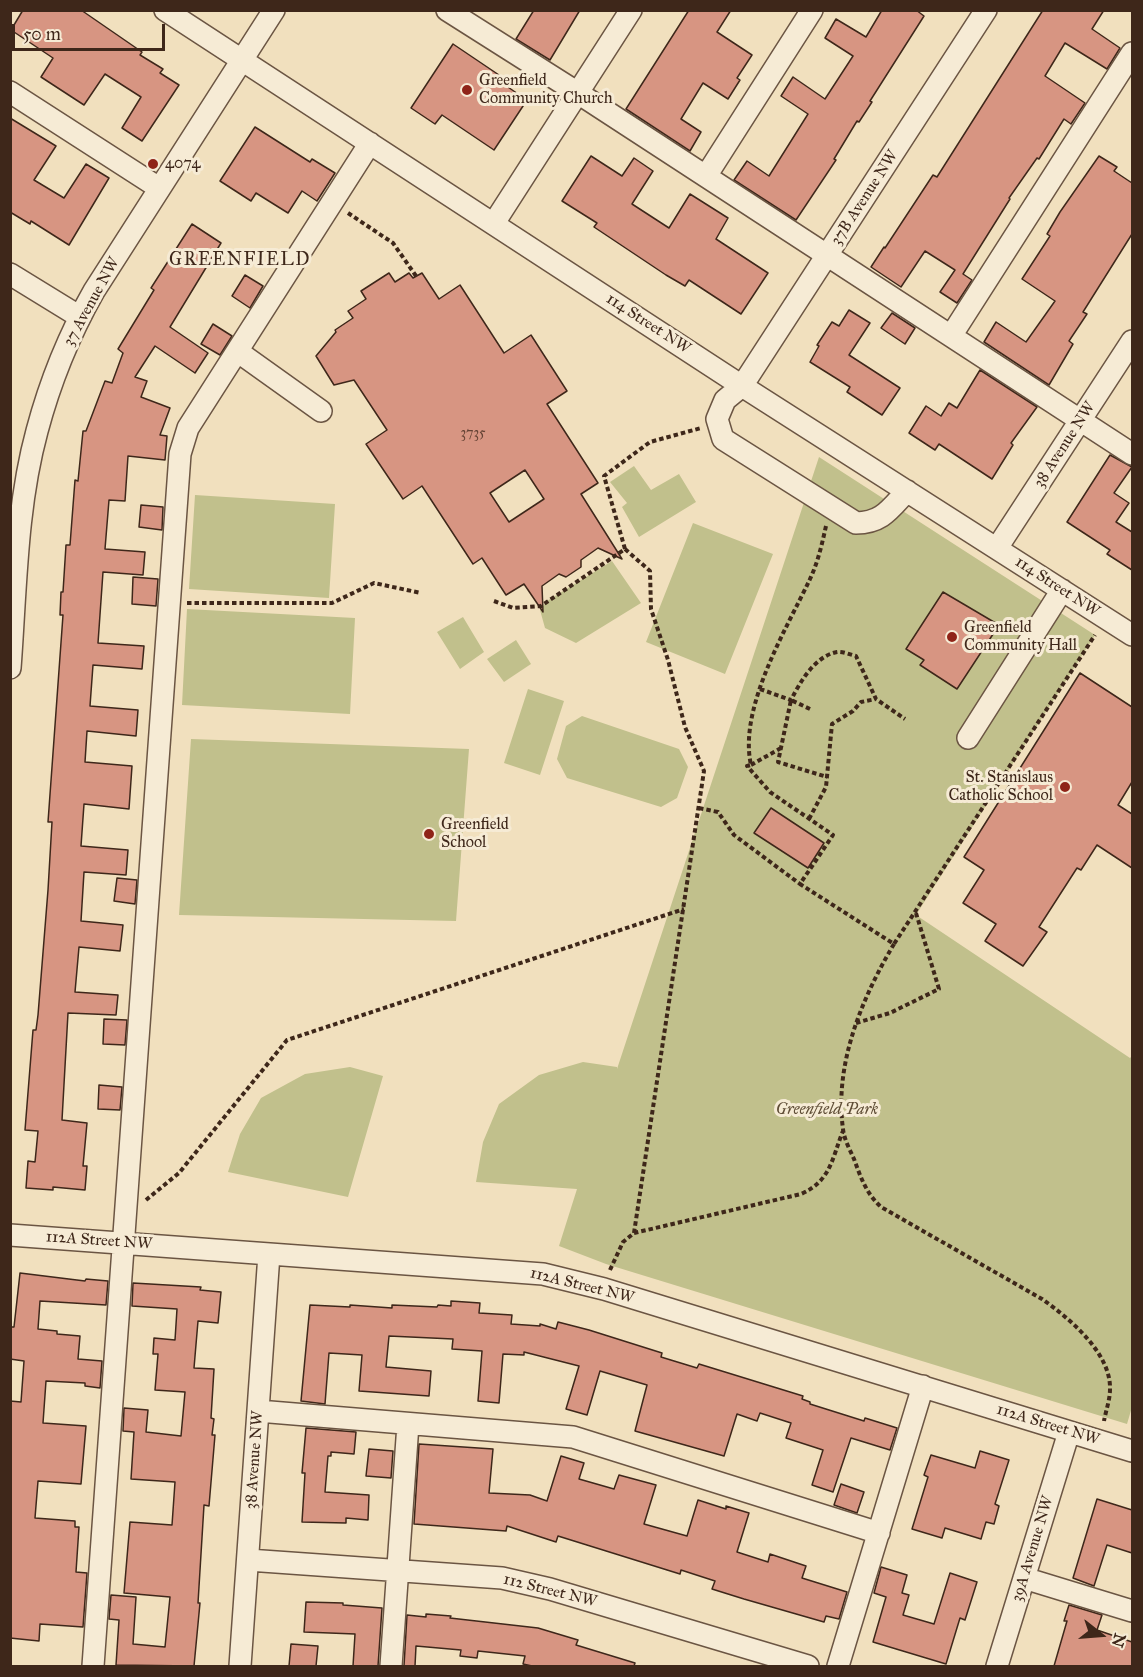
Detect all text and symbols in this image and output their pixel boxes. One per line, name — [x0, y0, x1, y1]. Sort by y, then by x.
scale bar — [15, 12, 168, 50]
text: 50 m — [23, 23, 61, 45]
place label: Greenfield Community Church — [479, 71, 613, 109]
marker: Greenfield Community Church — [460, 83, 474, 97]
street label: 37B Avenue NW — [827, 147, 903, 249]
place label: 4074 — [165, 154, 200, 174]
marker: 4074 — [146, 157, 160, 171]
district label: GREENFIELD — [169, 250, 311, 272]
street label: 37 Avenue NW — [60, 254, 124, 350]
street label: 114 Street NW — [602, 290, 694, 358]
street label: 38 Avenue NW — [1030, 398, 1100, 492]
house number: 3735 — [460, 426, 486, 442]
street label: 114 Street NW — [1011, 553, 1103, 621]
place label: Greenfield Community Hall — [964, 618, 1077, 656]
marker: Greenfield Community Hall — [945, 630, 959, 644]
place label: St. Stanislaus Catholic School — [948, 768, 1053, 806]
marker: St. Stanislaus Catholic School — [1058, 780, 1072, 794]
place label: Greenfield School — [441, 815, 509, 853]
marker: Greenfield School — [422, 827, 436, 841]
park label: Greenfield Park — [776, 1100, 878, 1120]
street label: 112A Street NW — [45, 1228, 153, 1254]
street label: 112A Street NW — [528, 1264, 636, 1308]
street label: 112A Street NW — [994, 1400, 1102, 1450]
street label: 38 Avenue NW — [242, 1410, 268, 1510]
street label: 39A Avenue NW — [1008, 1494, 1058, 1604]
street label: 112 Street NW — [501, 1570, 599, 1612]
north arrow — [1071, 1605, 1131, 1665]
text: N — [1108, 1631, 1130, 1650]

